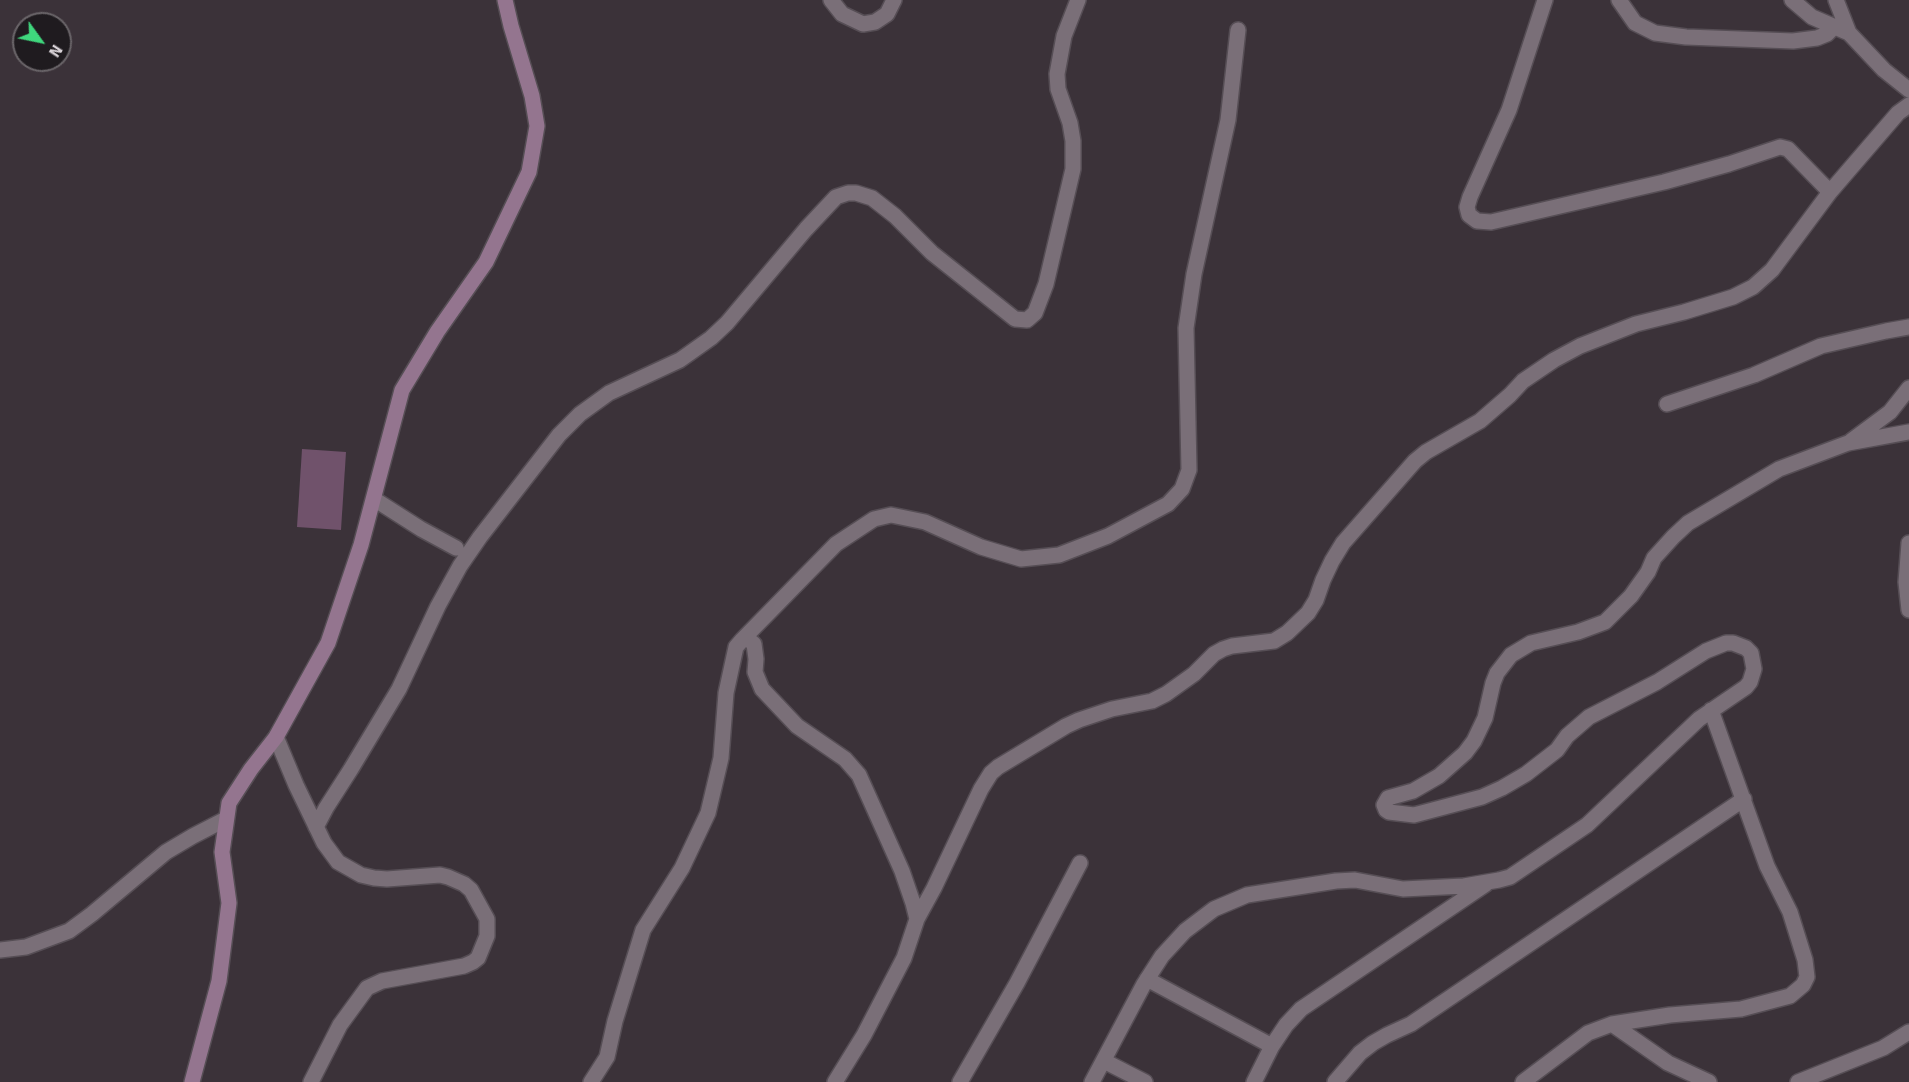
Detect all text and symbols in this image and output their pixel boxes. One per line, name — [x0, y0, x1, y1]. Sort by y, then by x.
north arrow — [12, 12, 72, 72]
text: N — [44, 41, 67, 61]

